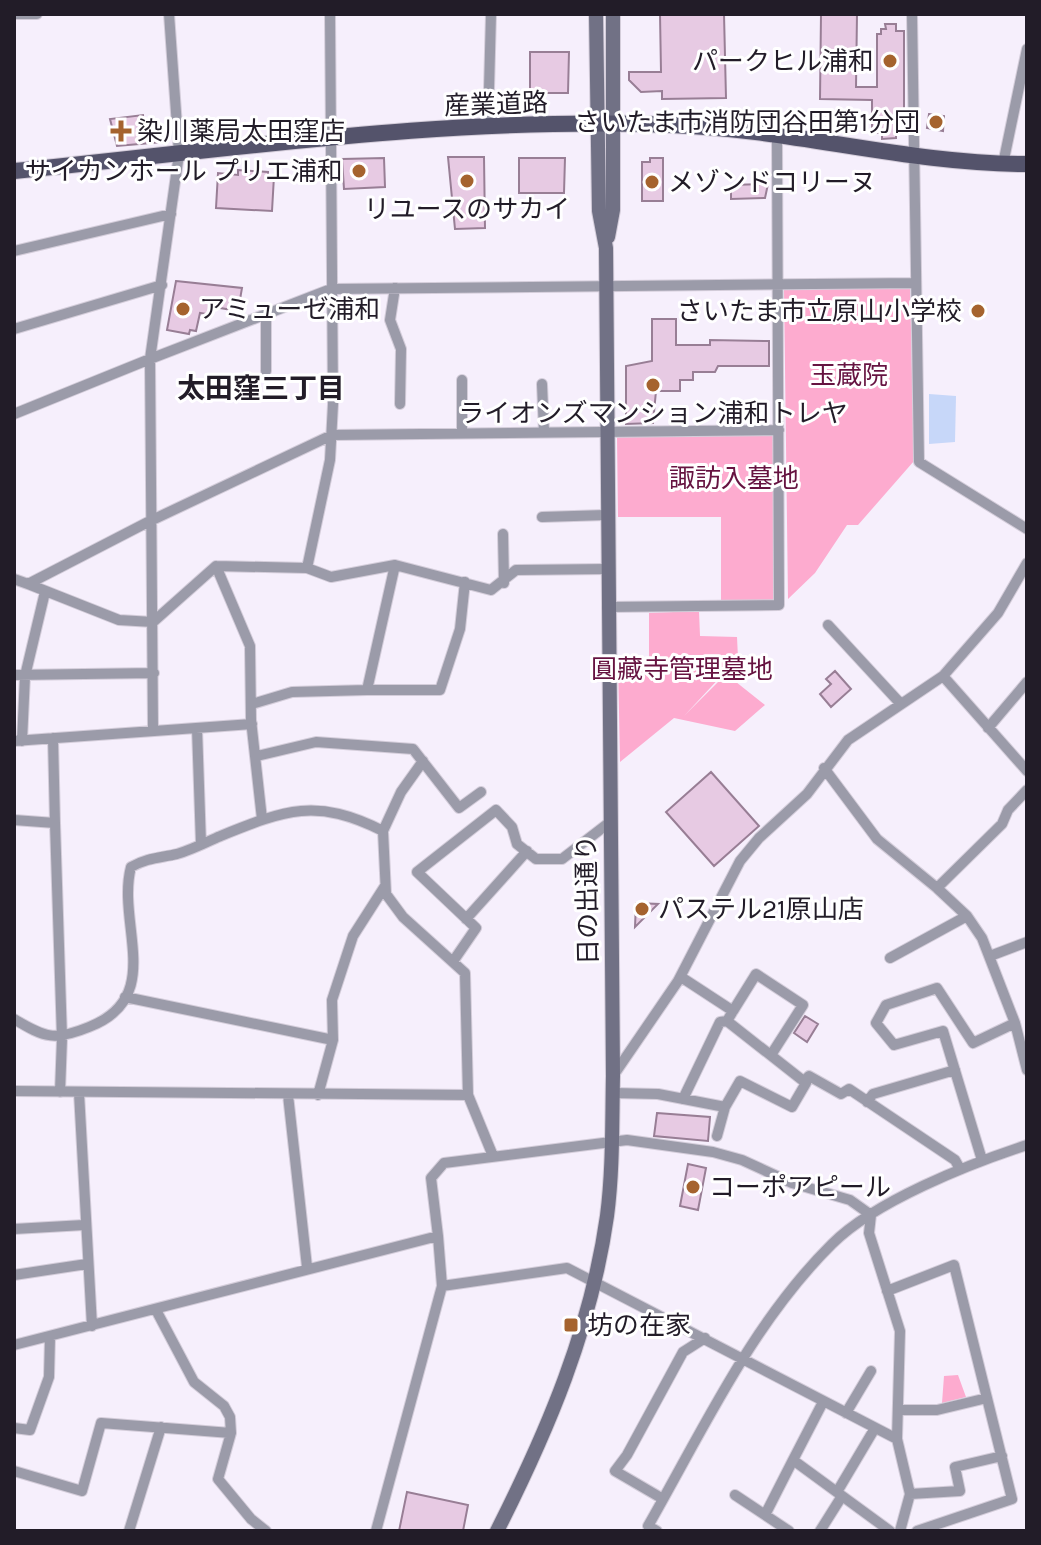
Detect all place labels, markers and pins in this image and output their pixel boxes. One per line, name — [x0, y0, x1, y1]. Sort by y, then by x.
place label: パークヒル浦和 — [692, 46, 874, 77]
marker: パークヒル浦和 — [881, 52, 899, 70]
place label: さいたま市消防団谷田第1分団 — [574, 107, 920, 138]
marker: さいたま市消防団谷田第1分団 — [927, 113, 945, 131]
place label: 染川薬局太田窪店 — [137, 116, 345, 147]
marker: 染川薬局太田窪店 — [112, 122, 130, 140]
place label: サイカンホール プリエ浦和 — [25, 156, 343, 187]
marker: サイカンホール プリエ浦和 — [350, 162, 368, 180]
place label: メゾンドコリーヌ — [668, 167, 876, 198]
marker: リユースのサカイ — [458, 172, 476, 190]
marker: メゾンドコリーヌ — [643, 173, 661, 191]
place label: リユースのサカイ — [364, 194, 570, 225]
place label: アミューゼ浦和 — [199, 294, 380, 325]
place label: さいたま市立原山小学校 — [677, 296, 962, 327]
marker: アミューゼ浦和 — [174, 300, 192, 318]
marker: さいたま市立原山小学校 — [969, 302, 987, 320]
marker: ライオンズマンション浦和トレヤ — [644, 376, 662, 394]
place label: ライオンズマンション浦和トレヤ — [458, 398, 848, 429]
place label: パステル21原山店 — [658, 894, 864, 925]
marker: パステル21原山店 — [633, 900, 651, 918]
place label: コーポアピール — [709, 1172, 891, 1203]
marker: コーポアピール — [684, 1178, 702, 1196]
place label: 坊の在家 — [587, 1310, 691, 1341]
marker: 坊の在家 — [562, 1316, 580, 1334]

